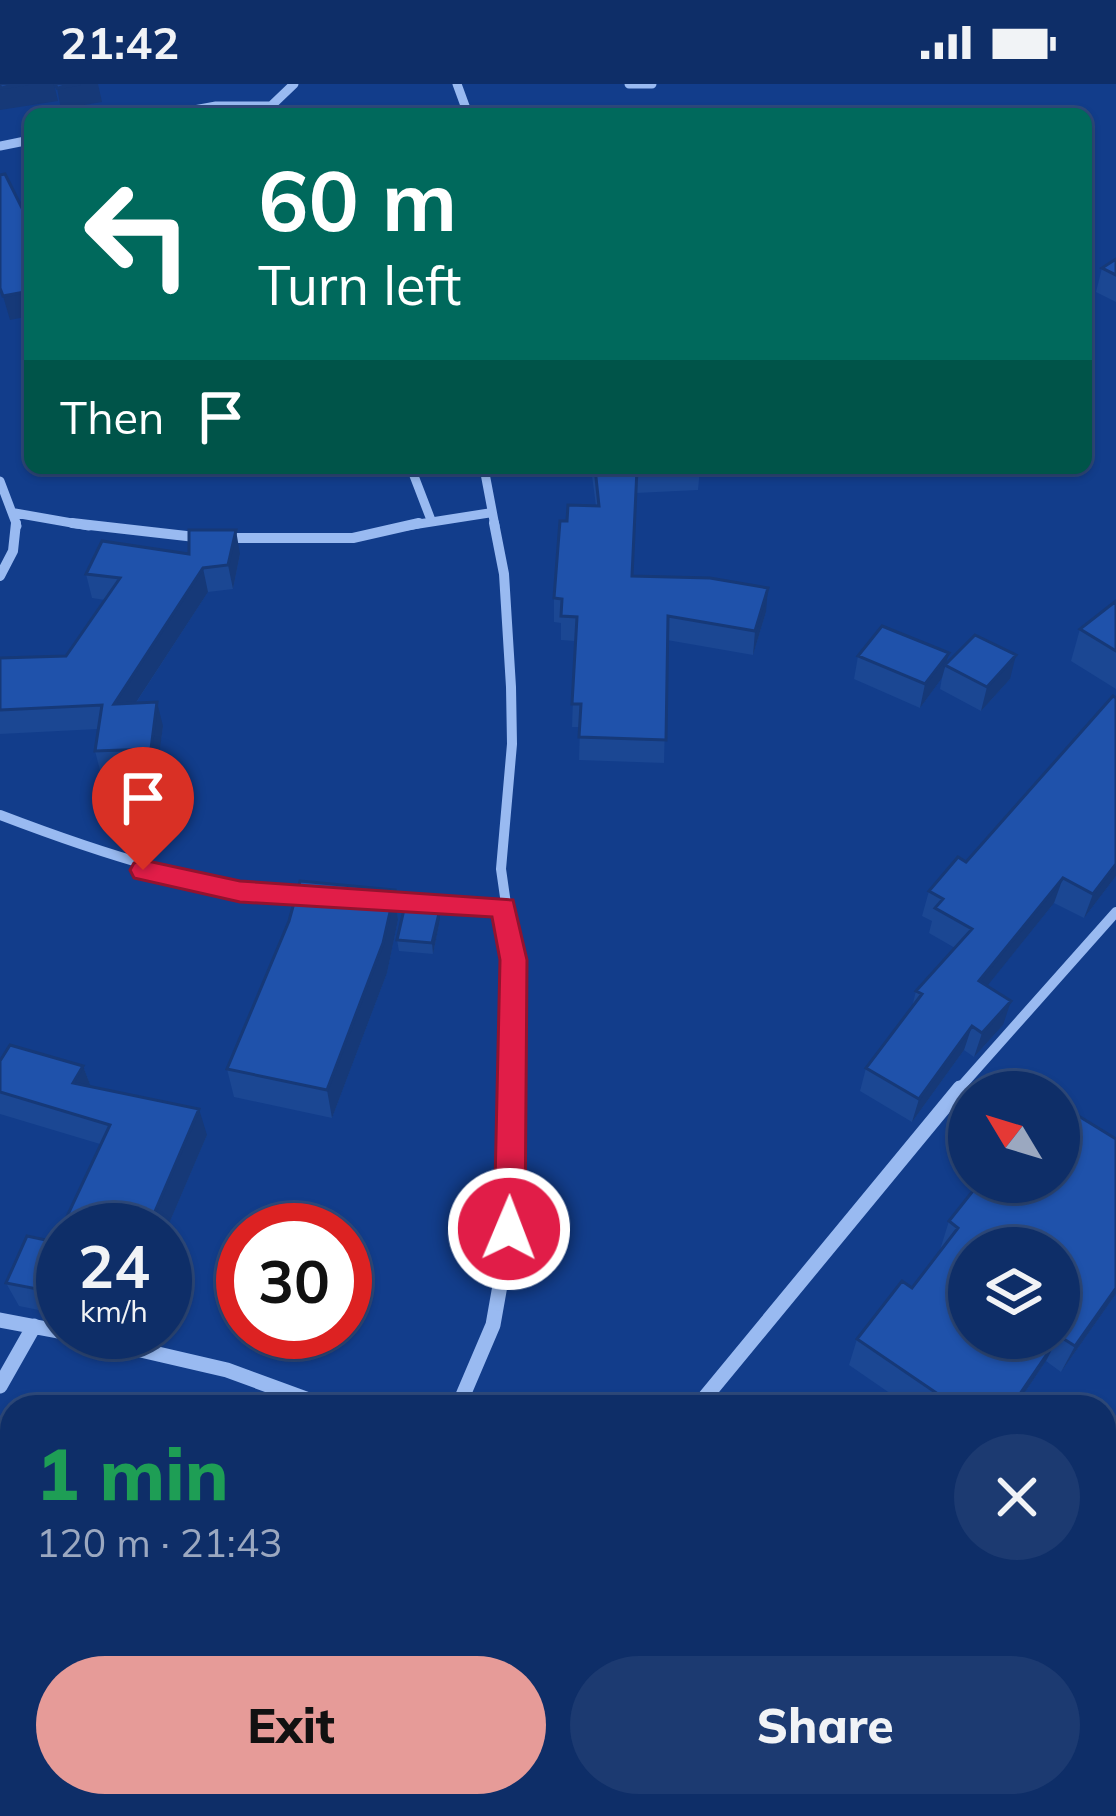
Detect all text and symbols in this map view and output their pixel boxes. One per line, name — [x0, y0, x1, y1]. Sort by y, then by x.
text: 21:42 — [60, 14, 179, 70]
text: 60 m — [258, 147, 457, 252]
icon: left — [60, 156, 216, 312]
text: Turn left — [258, 251, 461, 319]
icon: arrive — [188, 384, 254, 450]
text: Then — [60, 389, 164, 445]
pin — [92, 747, 194, 870]
icon: arrive — [110, 765, 176, 831]
north arrow — [948, 1071, 1080, 1203]
map controls — [948, 1071, 1080, 1359]
position arrow — [446, 1166, 572, 1292]
speed limit sign: 30 — [216, 1203, 372, 1359]
button: layers — [948, 1227, 1080, 1359]
text: 24 — [78, 1228, 150, 1303]
text: km/h — [80, 1292, 148, 1330]
text: 1 min — [36, 1428, 229, 1518]
button: close — [954, 1434, 1080, 1560]
text: 120 m · 21:43 — [36, 1518, 282, 1567]
button: Exit — [36, 1656, 546, 1794]
button: Share — [570, 1656, 1080, 1794]

